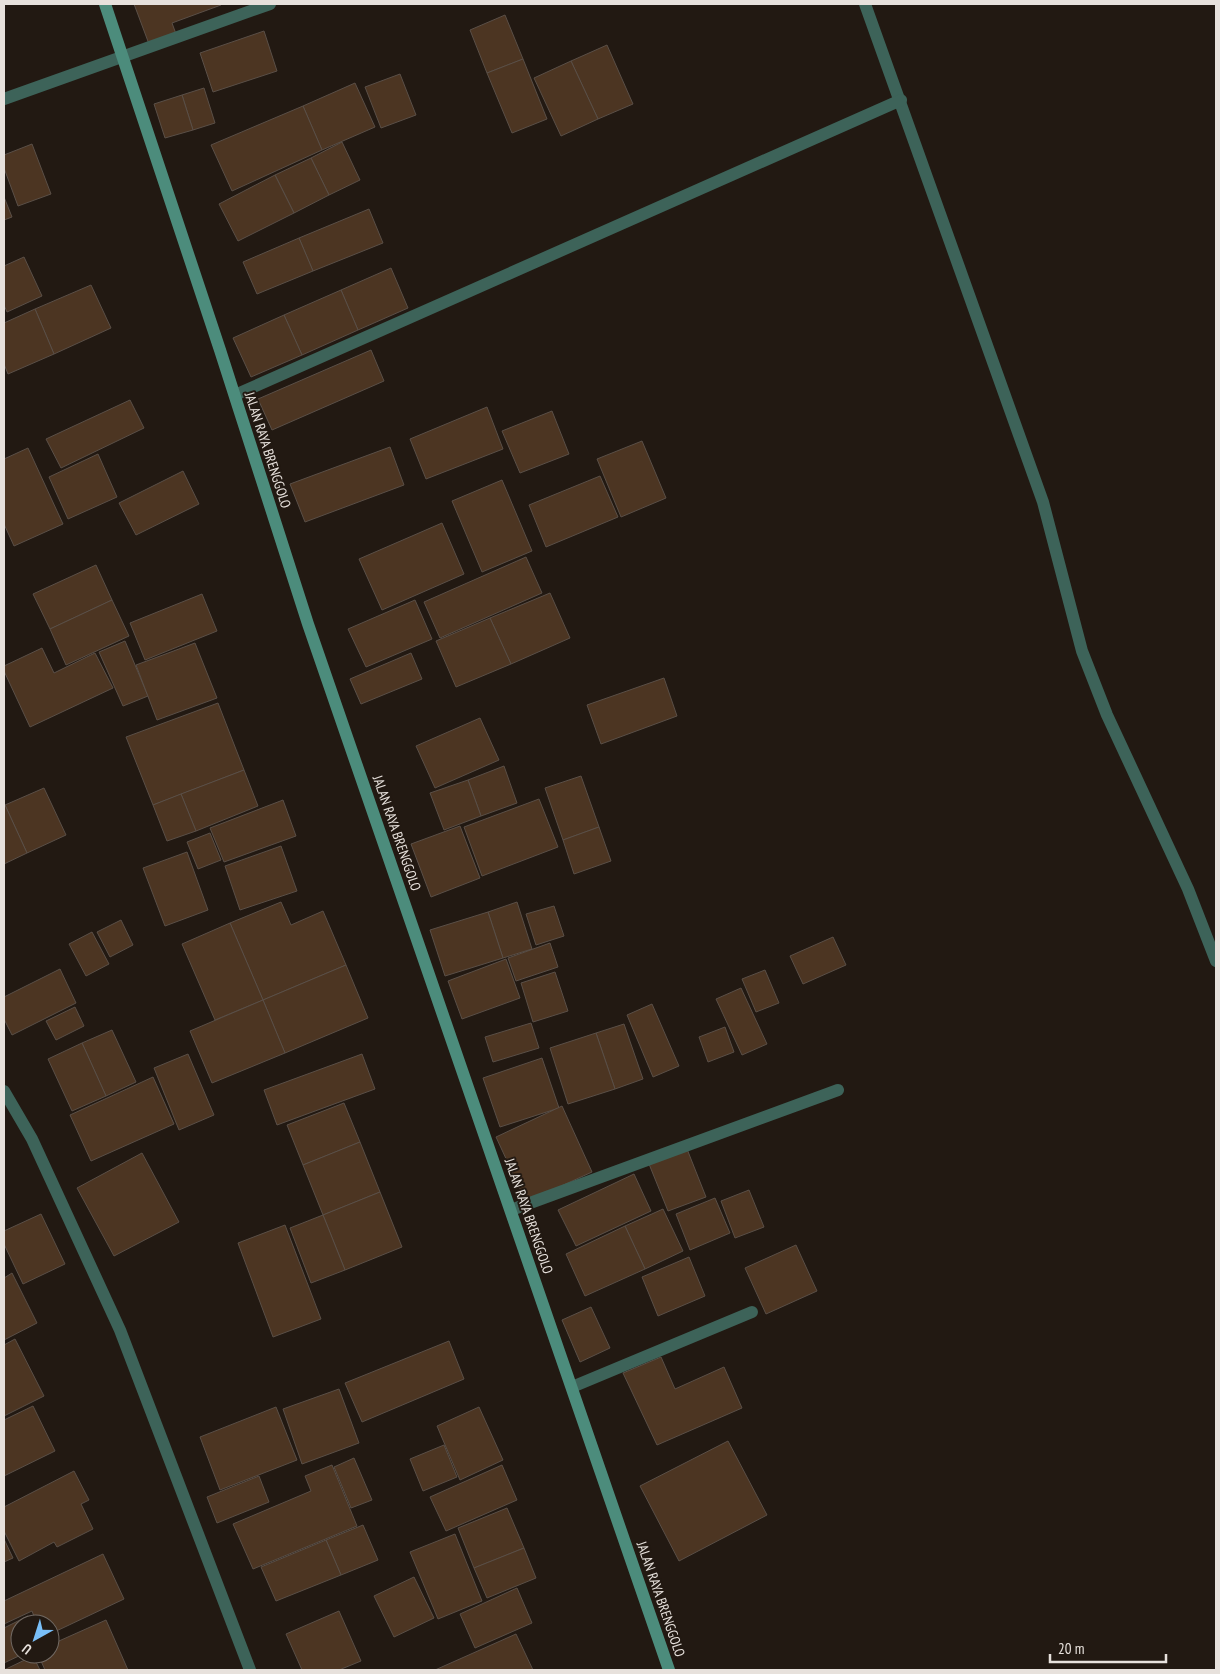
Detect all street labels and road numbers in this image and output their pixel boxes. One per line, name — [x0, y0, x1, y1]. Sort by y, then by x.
street label: JALAN RAYA BRENGGOLO — [240, 389, 295, 511]
street label: JALAN RAYA BRENGGOLO — [368, 772, 425, 893]
street label: JALAN RAYA BRENGGOLO — [500, 1155, 557, 1276]
street label: JALAN RAYA BRENGGOLO — [632, 1538, 689, 1659]

